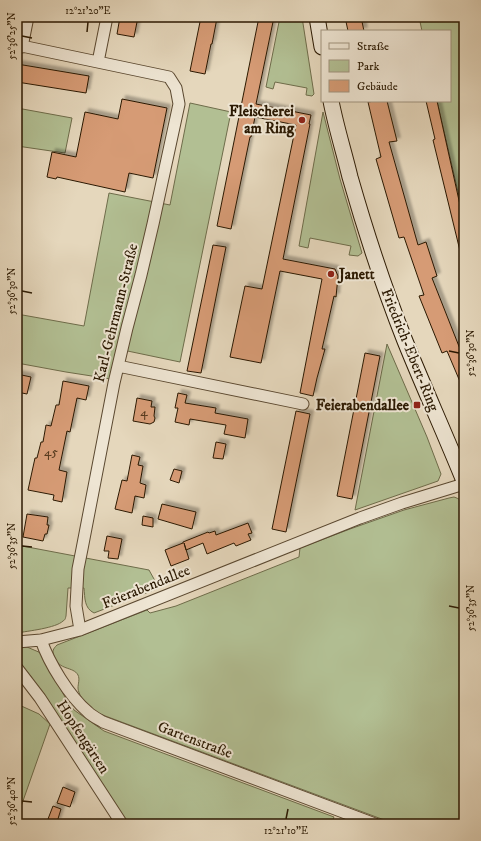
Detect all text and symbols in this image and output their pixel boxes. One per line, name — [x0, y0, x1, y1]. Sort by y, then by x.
text: 12°21'20"E — [65, 5, 111, 17]
text: 52°36'25"N — [6, 12, 18, 60]
legend — [321, 30, 451, 102]
text: Straße — [357, 39, 389, 54]
text: Park — [357, 59, 379, 74]
text: Gebäude — [357, 79, 398, 94]
place label: Fleischerei am Ring — [229, 102, 295, 138]
marker: Fleischerei am Ring — [297, 115, 307, 125]
street label: Karl-Gehrmann-Straße — [90, 242, 142, 384]
place label: Janett — [337, 265, 375, 284]
text: 52°36'30"N — [6, 268, 18, 314]
marker: Janett — [326, 269, 336, 279]
street label: Friedrich-Ebert-Ring — [377, 286, 444, 415]
text: 52°36'30"N — [465, 330, 477, 376]
place label: Feierabendallee — [316, 396, 410, 415]
marker: Feierabendallee — [412, 400, 422, 410]
house number: 4 — [140, 404, 148, 420]
house number: 45 — [44, 444, 58, 460]
text: 52°36'35"N — [6, 523, 18, 569]
street label: Feierabendallee — [99, 561, 193, 613]
text: 52°36'35"N — [465, 585, 477, 631]
street label: Hopfengärten — [52, 697, 114, 778]
street label: Gartenstraße — [155, 717, 235, 763]
text: 52°36'40"N — [6, 777, 18, 825]
text: 12°21'10"E — [264, 825, 308, 837]

